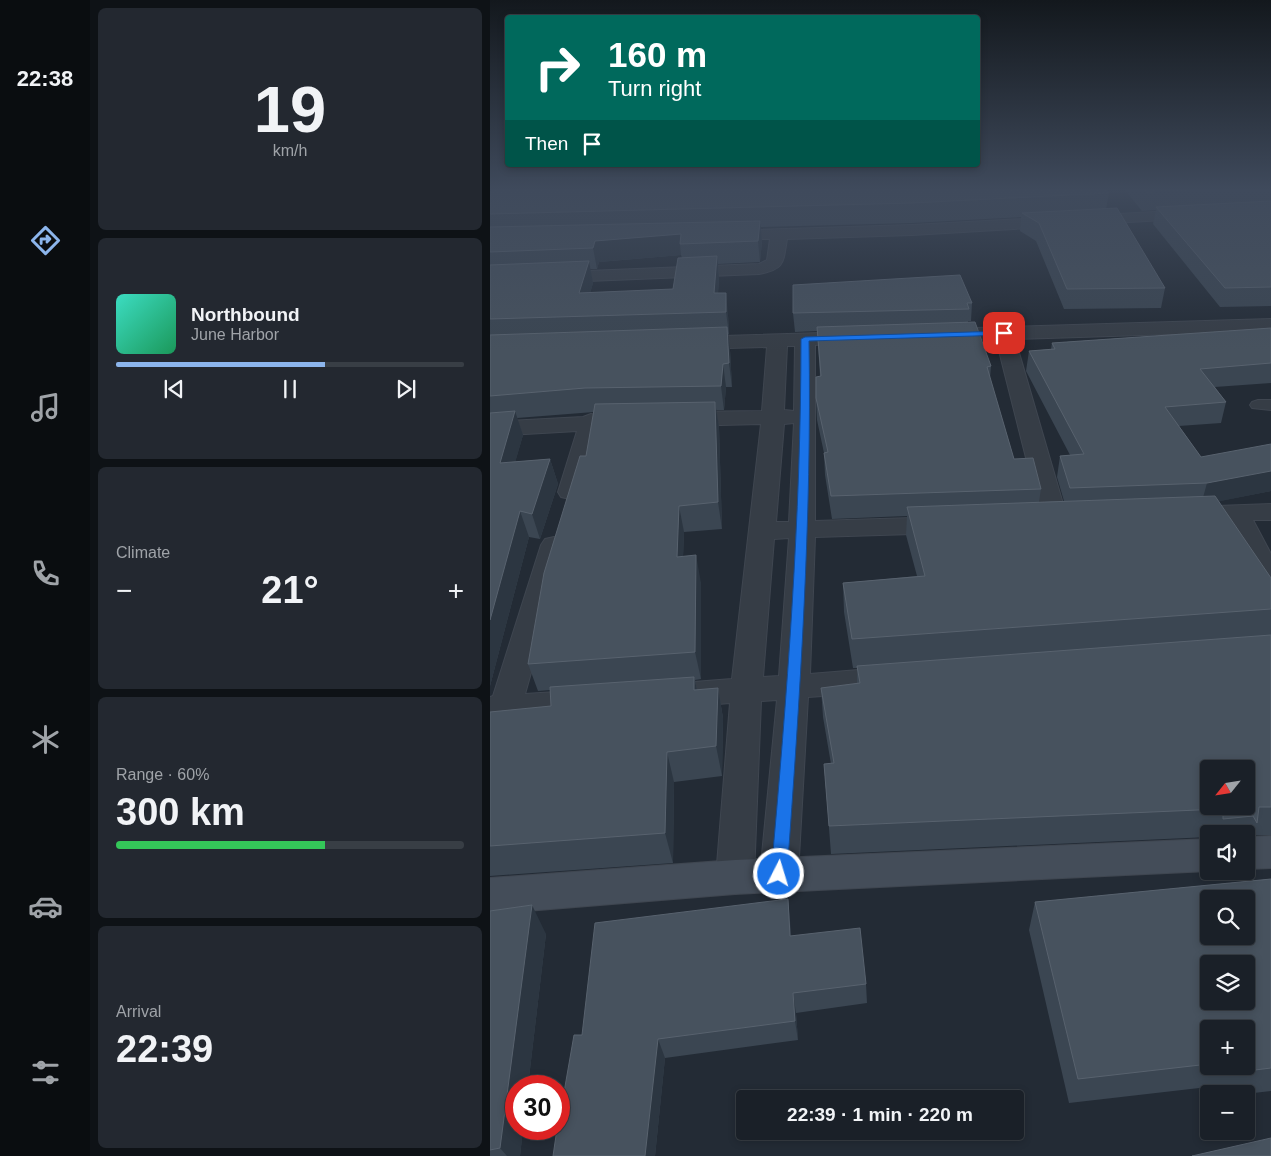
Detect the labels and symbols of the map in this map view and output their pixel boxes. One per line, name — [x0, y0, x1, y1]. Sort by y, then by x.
pin — [983, 312, 1025, 354]
north arrow — [1200, 760, 1255, 815]
position arrow — [752, 847, 804, 899]
speed limit sign: 30 — [505, 1075, 570, 1140]

